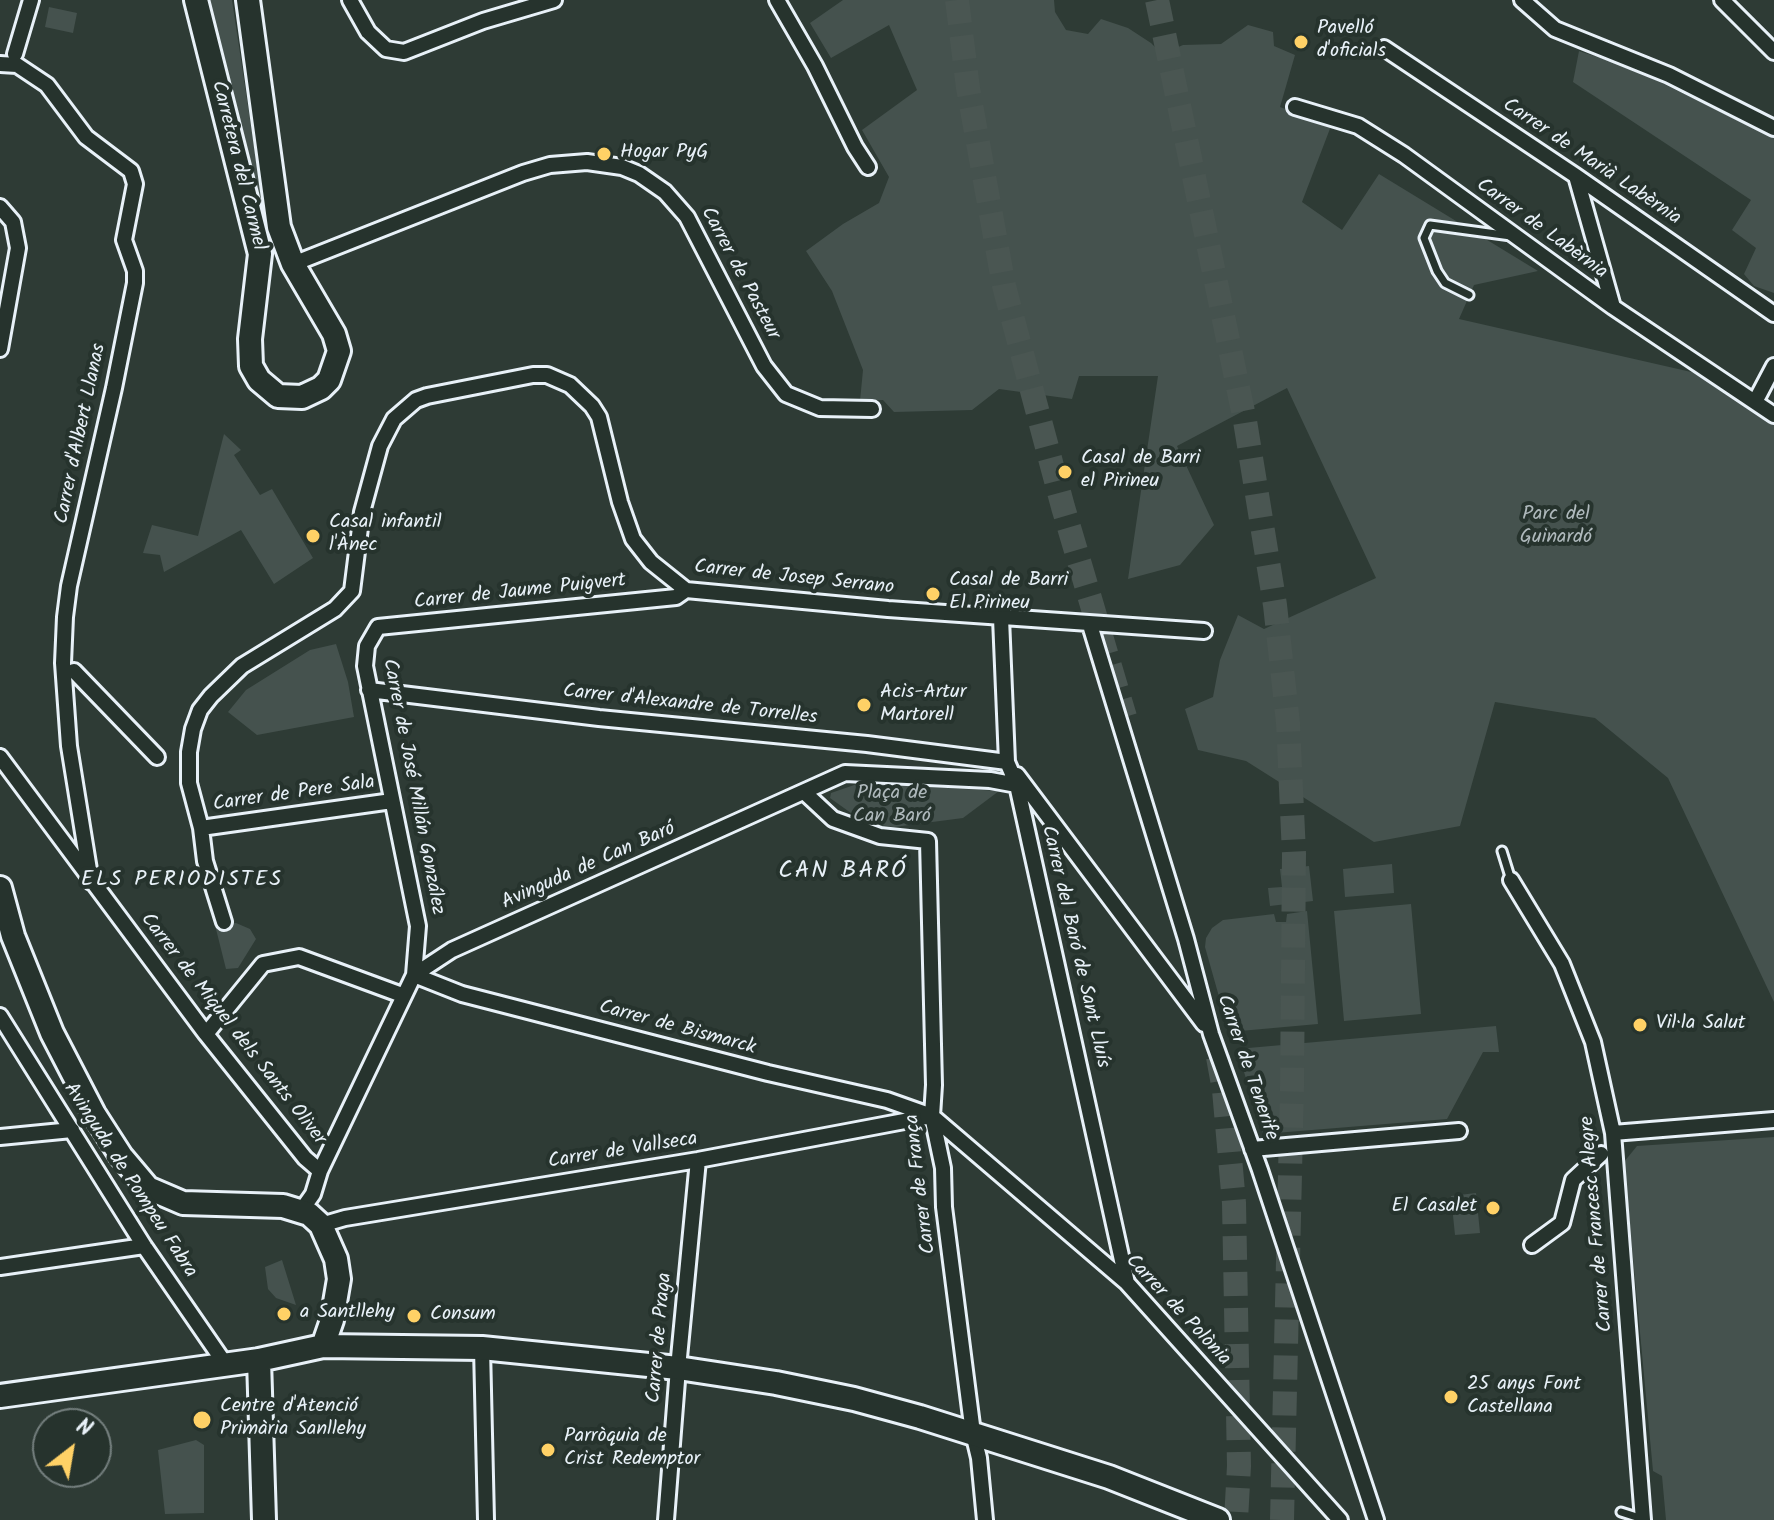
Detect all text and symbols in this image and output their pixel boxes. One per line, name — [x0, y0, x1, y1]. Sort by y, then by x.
place label: Pavelló d'oficials — [1317, 18, 1386, 65]
marker: Pavelló d'oficials — [1292, 33, 1310, 51]
street label: Carretera del Carmel — [204, 79, 270, 253]
street label: Carrer de Marià Labèrnia — [1497, 94, 1685, 232]
place label: Hogar PyG — [620, 142, 708, 166]
marker: Hogar PyG — [595, 145, 613, 163]
street label: Carrer de Labèrnia — [1471, 174, 1611, 286]
street label: Carrer de Pasteur — [694, 203, 784, 345]
street label: Carrer d'Albert Llanas — [51, 342, 113, 526]
place label: Casal de Barri el Pirineu — [1081, 448, 1200, 495]
marker: Casal de Barri el Pirineu — [1056, 463, 1074, 481]
park label: Parc del Guinardó — [1520, 504, 1592, 551]
place label: Casal infantil l'Ànec — [329, 512, 442, 559]
marker: Casal infantil l'Ànec — [304, 527, 322, 545]
street label: Carrer de Josep Serrano — [693, 557, 895, 601]
street label: Carrer de Jaume Puigvert — [413, 570, 627, 616]
place label: Casal de Barri El Pirineu — [949, 570, 1068, 617]
marker: Casal de Barri El Pirineu — [924, 585, 942, 603]
street label: Carrer de José Millán González — [375, 657, 449, 917]
street label: Carrer d'Alexandre de Torrelles — [562, 681, 818, 731]
place label: Acis-Artur Martorell — [880, 682, 966, 729]
marker: Acis-Artur Martorell — [855, 696, 873, 714]
street label: Carrer de Pere Sala — [212, 772, 376, 818]
park label: Plaça de Can Baró — [853, 783, 931, 830]
street label: Avinguda de Can Baró — [499, 818, 679, 916]
street label: Carrer del Baró de Sant Lluís — [1034, 823, 1114, 1071]
district label: CAN BARÓ — [778, 859, 908, 887]
district label: ELS PERIODISTES — [81, 868, 283, 894]
street label: Carrer de Miquel dels Sants Oliver — [134, 909, 330, 1151]
street label: Carrer de Tenerife — [1210, 992, 1282, 1144]
street label: Carrer de Bismarck — [596, 997, 758, 1061]
place label: Vil·la Salut — [1656, 1013, 1746, 1037]
marker: Vil·la Salut — [1631, 1016, 1649, 1034]
street label: Avinguda de Pompeu Fabra — [57, 1079, 201, 1283]
street label: Carrer de França — [902, 1113, 942, 1255]
street label: Carrer de Francesc Alegre — [1577, 1115, 1619, 1333]
street label: Carrer de Vallseca — [547, 1128, 699, 1176]
place label: El Casalet — [1391, 1196, 1477, 1220]
marker: El Casalet — [1484, 1199, 1502, 1217]
street label: Carrer de Polònia — [1119, 1250, 1235, 1372]
street label: Carrer de Praga — [643, 1272, 679, 1404]
place label: a Santllehy — [300, 1302, 395, 1326]
place label: Consum — [430, 1304, 496, 1328]
marker: a Santllehy — [275, 1305, 293, 1323]
marker: Consum — [405, 1307, 423, 1325]
place label: 25 anys Font Castellana — [1467, 1374, 1581, 1421]
marker: 25 anys Font Castellana — [1442, 1388, 1460, 1406]
place label: Centre d'Atenció Primària Sanllehy — [220, 1396, 366, 1443]
north arrow — [32, 1408, 112, 1488]
marker: Centre d'Atenció Primària Sanllehy — [191, 1409, 213, 1431]
text: N — [69, 1410, 99, 1447]
place label: Parròquia de Crist Redemptor — [564, 1426, 700, 1473]
marker: Parròquia de Crist Redemptor — [539, 1441, 557, 1459]

